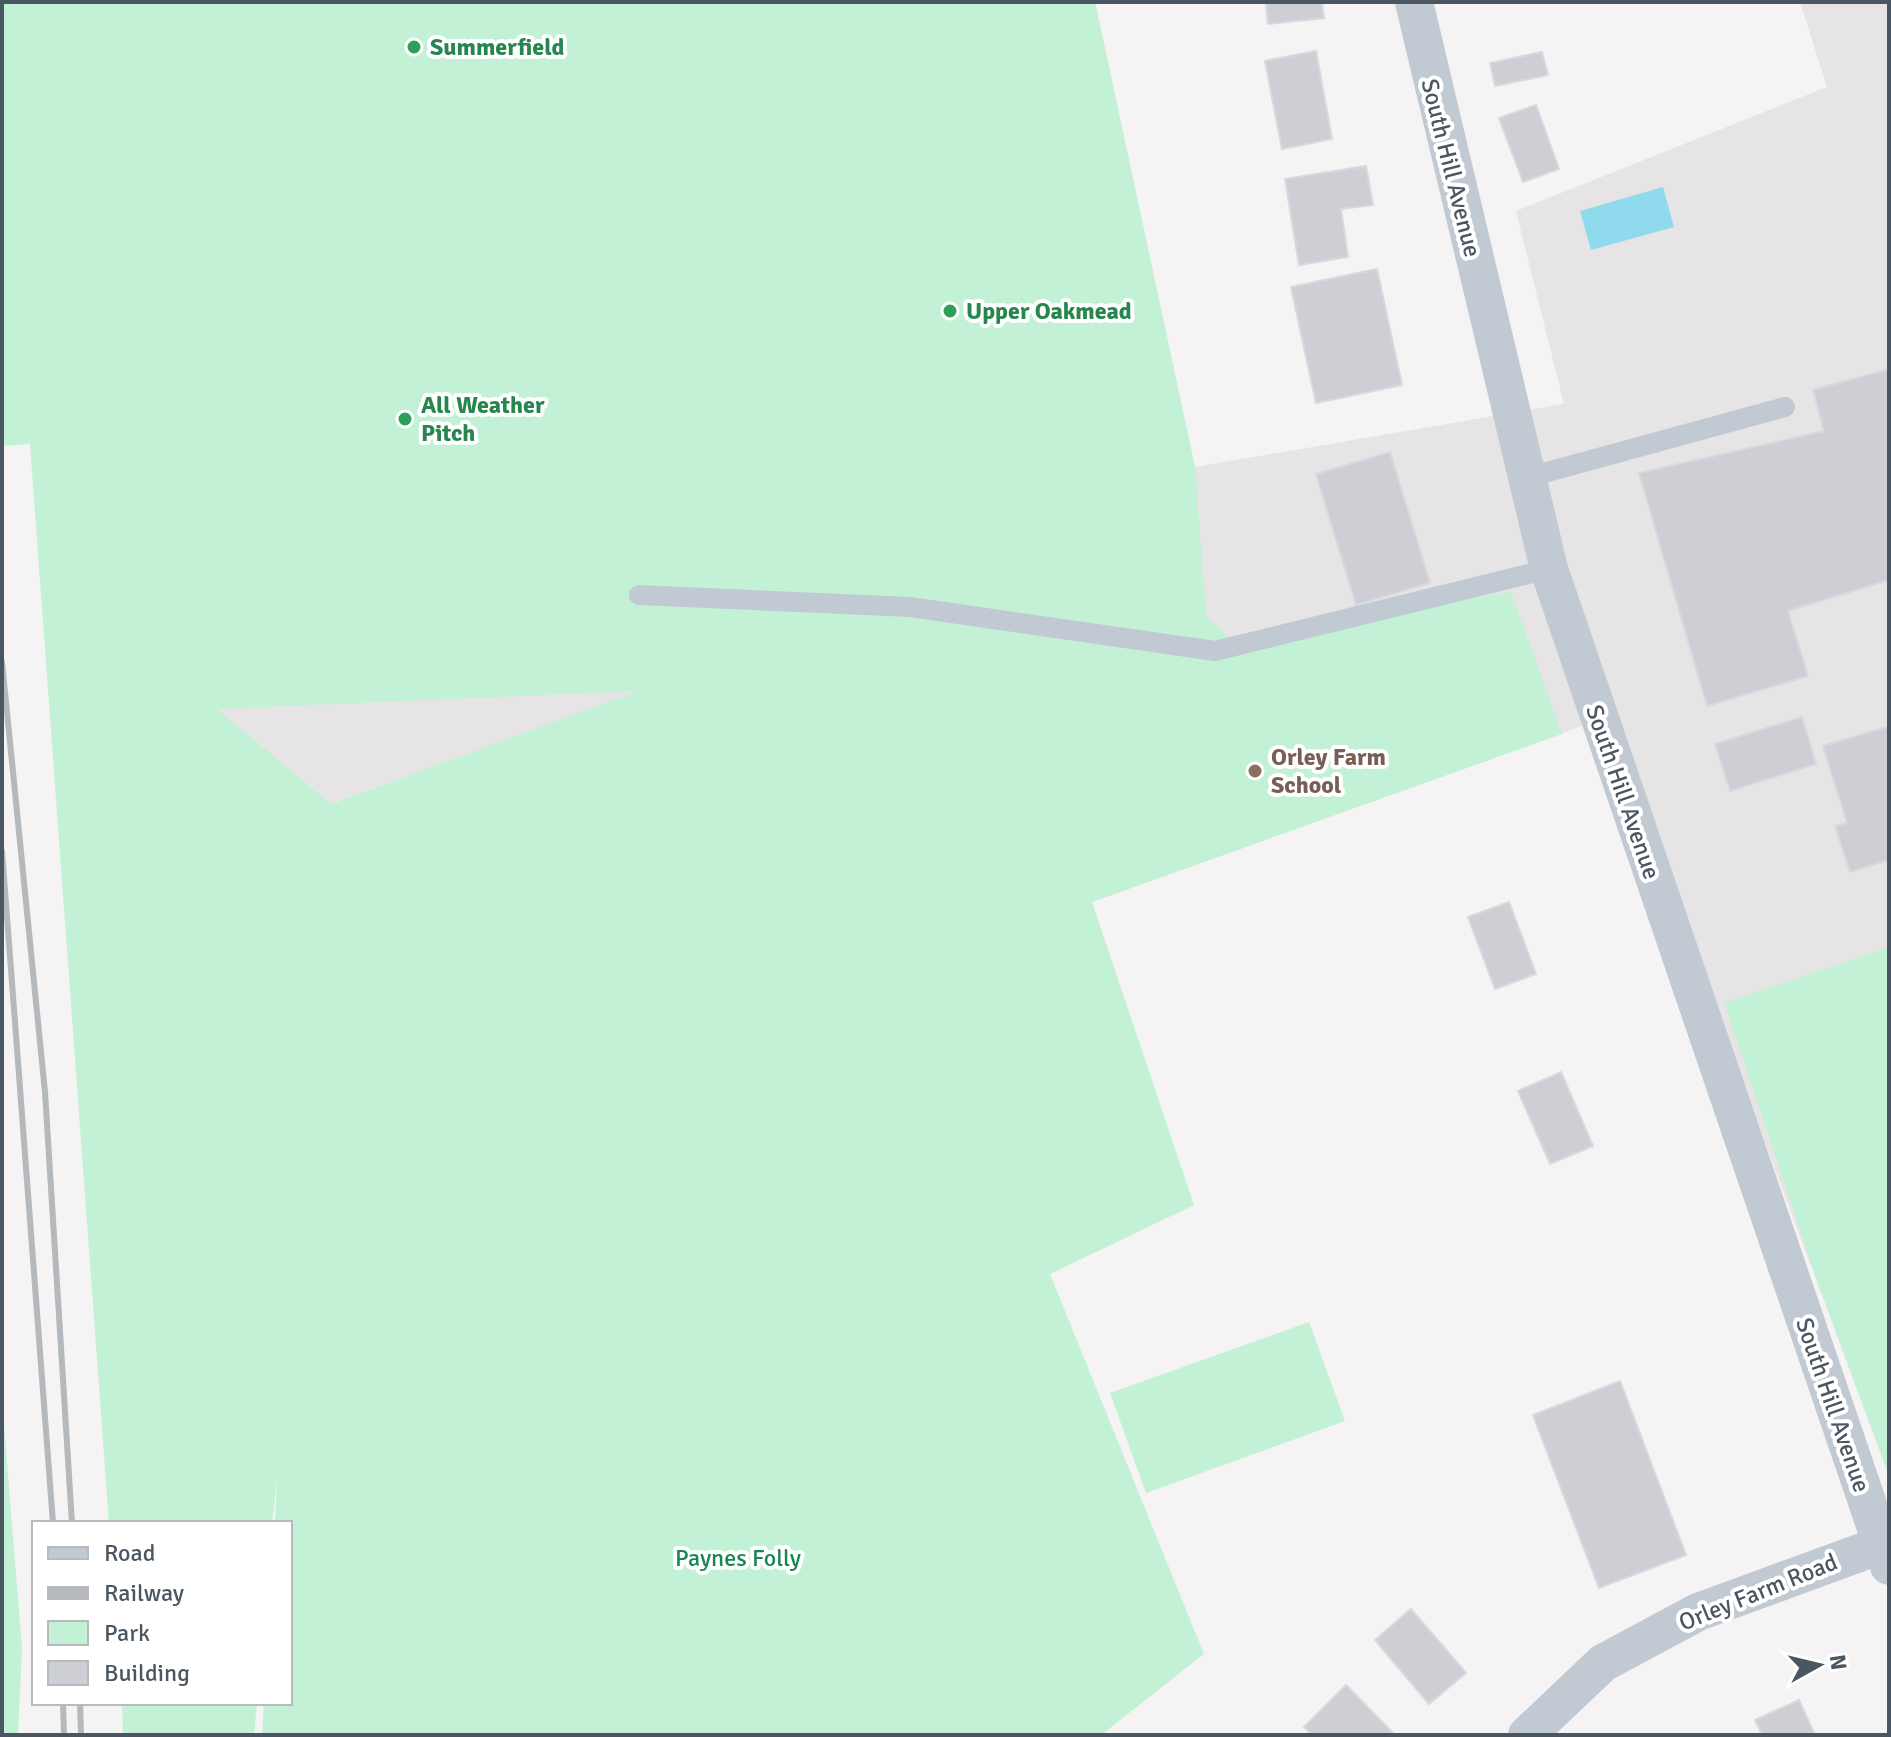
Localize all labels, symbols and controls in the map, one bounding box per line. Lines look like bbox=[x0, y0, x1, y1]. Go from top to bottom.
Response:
place label: Summerfield bbox=[430, 32, 565, 62]
marker: Summerfield bbox=[405, 38, 423, 56]
street label: South Hill Avenue bbox=[1414, 76, 1488, 260]
place label: Upper Oakmead bbox=[966, 296, 1132, 326]
marker: Upper Oakmead bbox=[941, 302, 959, 320]
place label: All Weather Pitch bbox=[421, 390, 545, 448]
marker: All Weather Pitch bbox=[396, 410, 414, 428]
street label: South Hill Avenue bbox=[1579, 701, 1667, 883]
place label: Orley Farm School bbox=[1271, 742, 1386, 800]
marker: Orley Farm School bbox=[1246, 762, 1264, 780]
street label: South Hill Avenue bbox=[1789, 1314, 1877, 1496]
legend bbox=[32, 1521, 292, 1705]
text: Road bbox=[104, 1538, 155, 1568]
park label: Paynes Folly bbox=[675, 1543, 801, 1573]
street label: Orley Farm Road bbox=[1674, 1547, 1842, 1637]
text: Railway bbox=[104, 1578, 184, 1608]
text: Park bbox=[104, 1618, 150, 1648]
north arrow bbox=[1779, 1625, 1859, 1705]
text: N bbox=[1824, 1653, 1853, 1672]
text: Building bbox=[104, 1658, 190, 1688]

